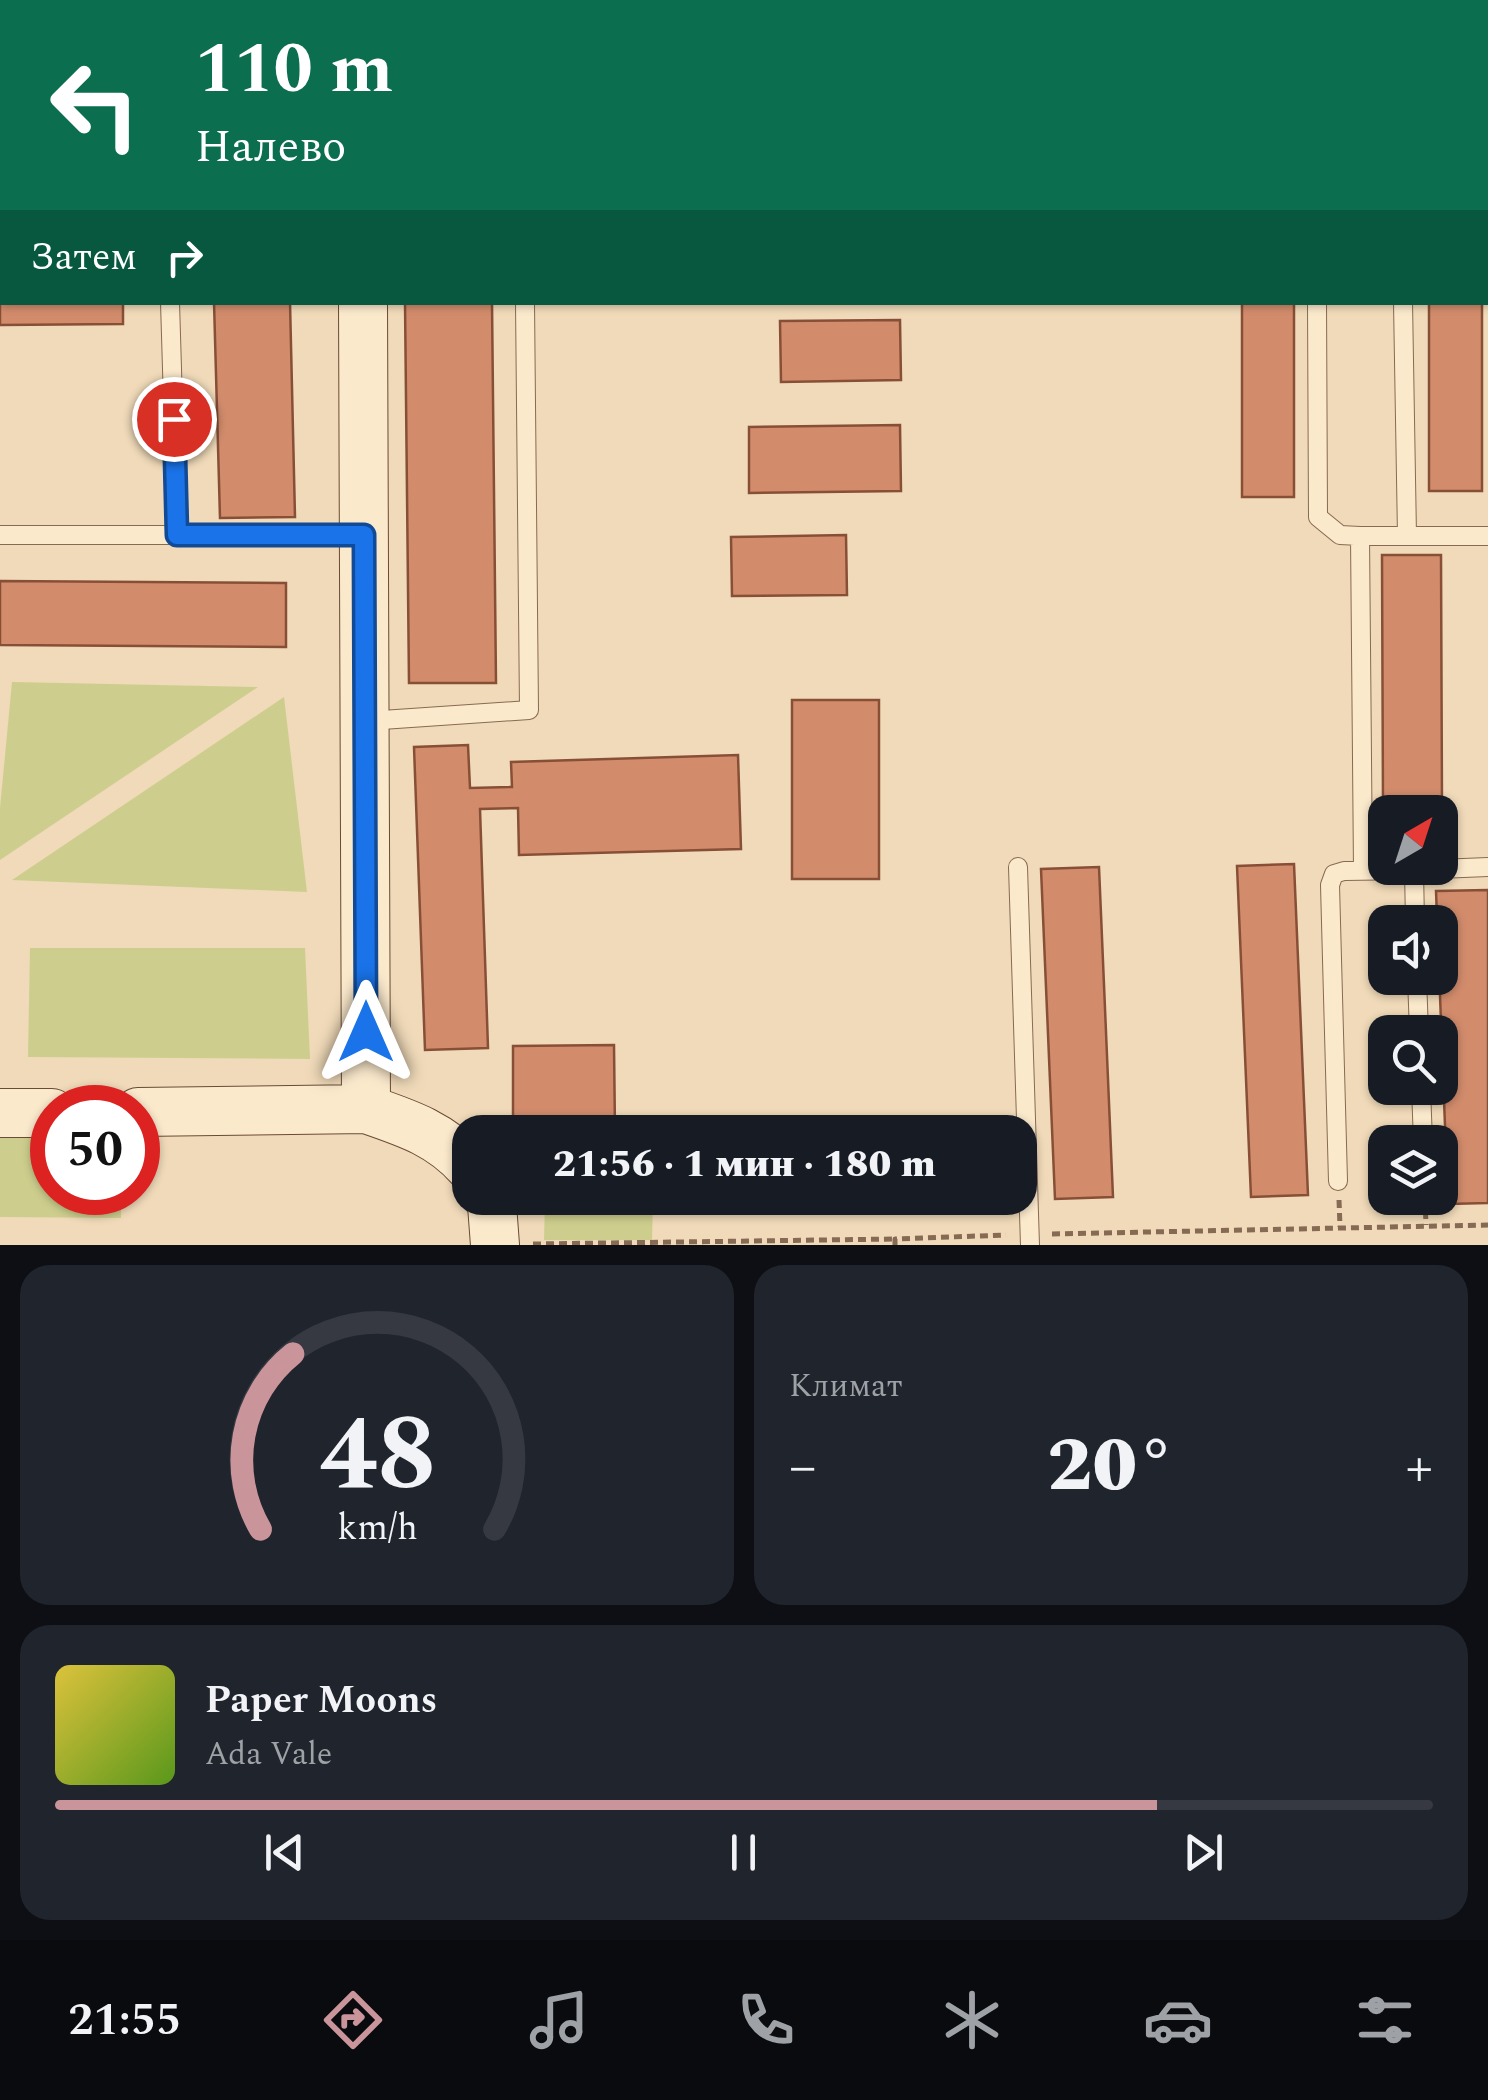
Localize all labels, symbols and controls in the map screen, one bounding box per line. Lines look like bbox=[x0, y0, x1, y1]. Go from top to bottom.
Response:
text: 110 m bbox=[195, 17, 393, 123]
icon: left bbox=[30, 40, 160, 170]
text: Налево bbox=[195, 113, 346, 182]
text: Затем bbox=[30, 229, 137, 287]
icon: right bbox=[157, 230, 212, 285]
pin bbox=[132, 377, 217, 462]
icon: arrive bbox=[147, 392, 202, 447]
north arrow bbox=[1368, 795, 1458, 885]
map controls bbox=[1368, 795, 1458, 1215]
button: sound bbox=[1368, 905, 1458, 995]
position arrow bbox=[314, 980, 418, 1084]
button: search bbox=[1368, 1015, 1458, 1105]
speed limit sign: 50 bbox=[30, 1085, 160, 1215]
button: layers bbox=[1368, 1125, 1458, 1215]
text: 21:56 · 1 мин · 180 m bbox=[553, 1136, 936, 1194]
text: Климат bbox=[789, 1362, 902, 1411]
text: 48 bbox=[319, 1377, 435, 1535]
text: 20° bbox=[1047, 1410, 1175, 1524]
text: − bbox=[789, 1426, 817, 1509]
text: + bbox=[1405, 1426, 1433, 1509]
text: km/h bbox=[337, 1501, 417, 1556]
text: Paper Moons bbox=[205, 1672, 437, 1730]
text: Ada Vale bbox=[205, 1730, 332, 1779]
icon: previous bbox=[257, 1825, 312, 1880]
icon: pause bbox=[716, 1825, 771, 1880]
icon: next bbox=[1176, 1825, 1231, 1880]
icon: directions bbox=[318, 1985, 388, 2055]
icon: music bbox=[524, 1985, 594, 2055]
icon: phone bbox=[731, 1985, 801, 2055]
icon: climate bbox=[937, 1985, 1007, 2055]
icon: car bbox=[1143, 1985, 1213, 2055]
icon: filters bbox=[1350, 1985, 1420, 2055]
text: 21:55 bbox=[68, 1986, 181, 2055]

